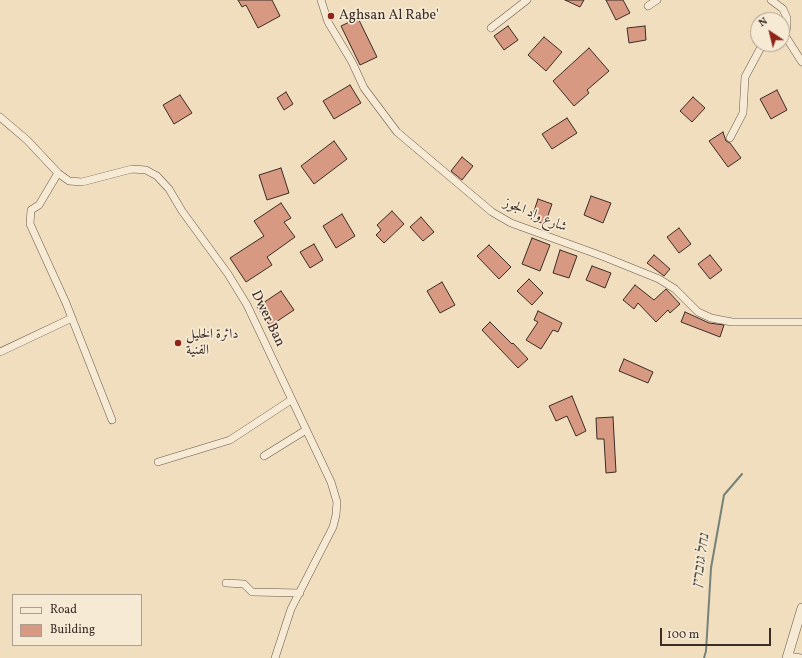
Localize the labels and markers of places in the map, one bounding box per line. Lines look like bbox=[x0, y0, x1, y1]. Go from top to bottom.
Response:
place label: Aghsan Al Rabe' bbox=[339, 8, 439, 24]
marker: Aghsan Al Rabe' bbox=[326, 11, 336, 21]
place label: دائرة الخليل الفنية bbox=[186, 327, 239, 360]
marker: دائرة الخليل الفنية bbox=[173, 338, 183, 348]

